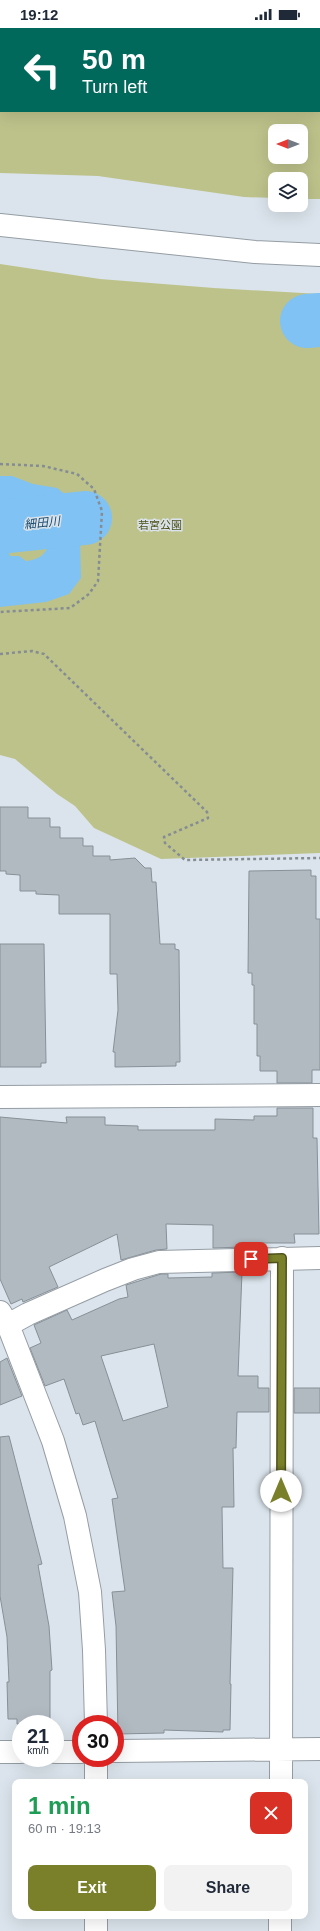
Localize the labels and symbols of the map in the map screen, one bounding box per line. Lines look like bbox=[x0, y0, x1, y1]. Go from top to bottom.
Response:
north arrow bbox=[268, 124, 308, 164]
water label: 細田川 bbox=[23, 514, 63, 532]
park label: 若宮公園 bbox=[138, 519, 182, 531]
pin bbox=[234, 1242, 268, 1276]
position arrow bbox=[260, 1470, 302, 1512]
speed limit sign: 30 bbox=[72, 1715, 124, 1767]

